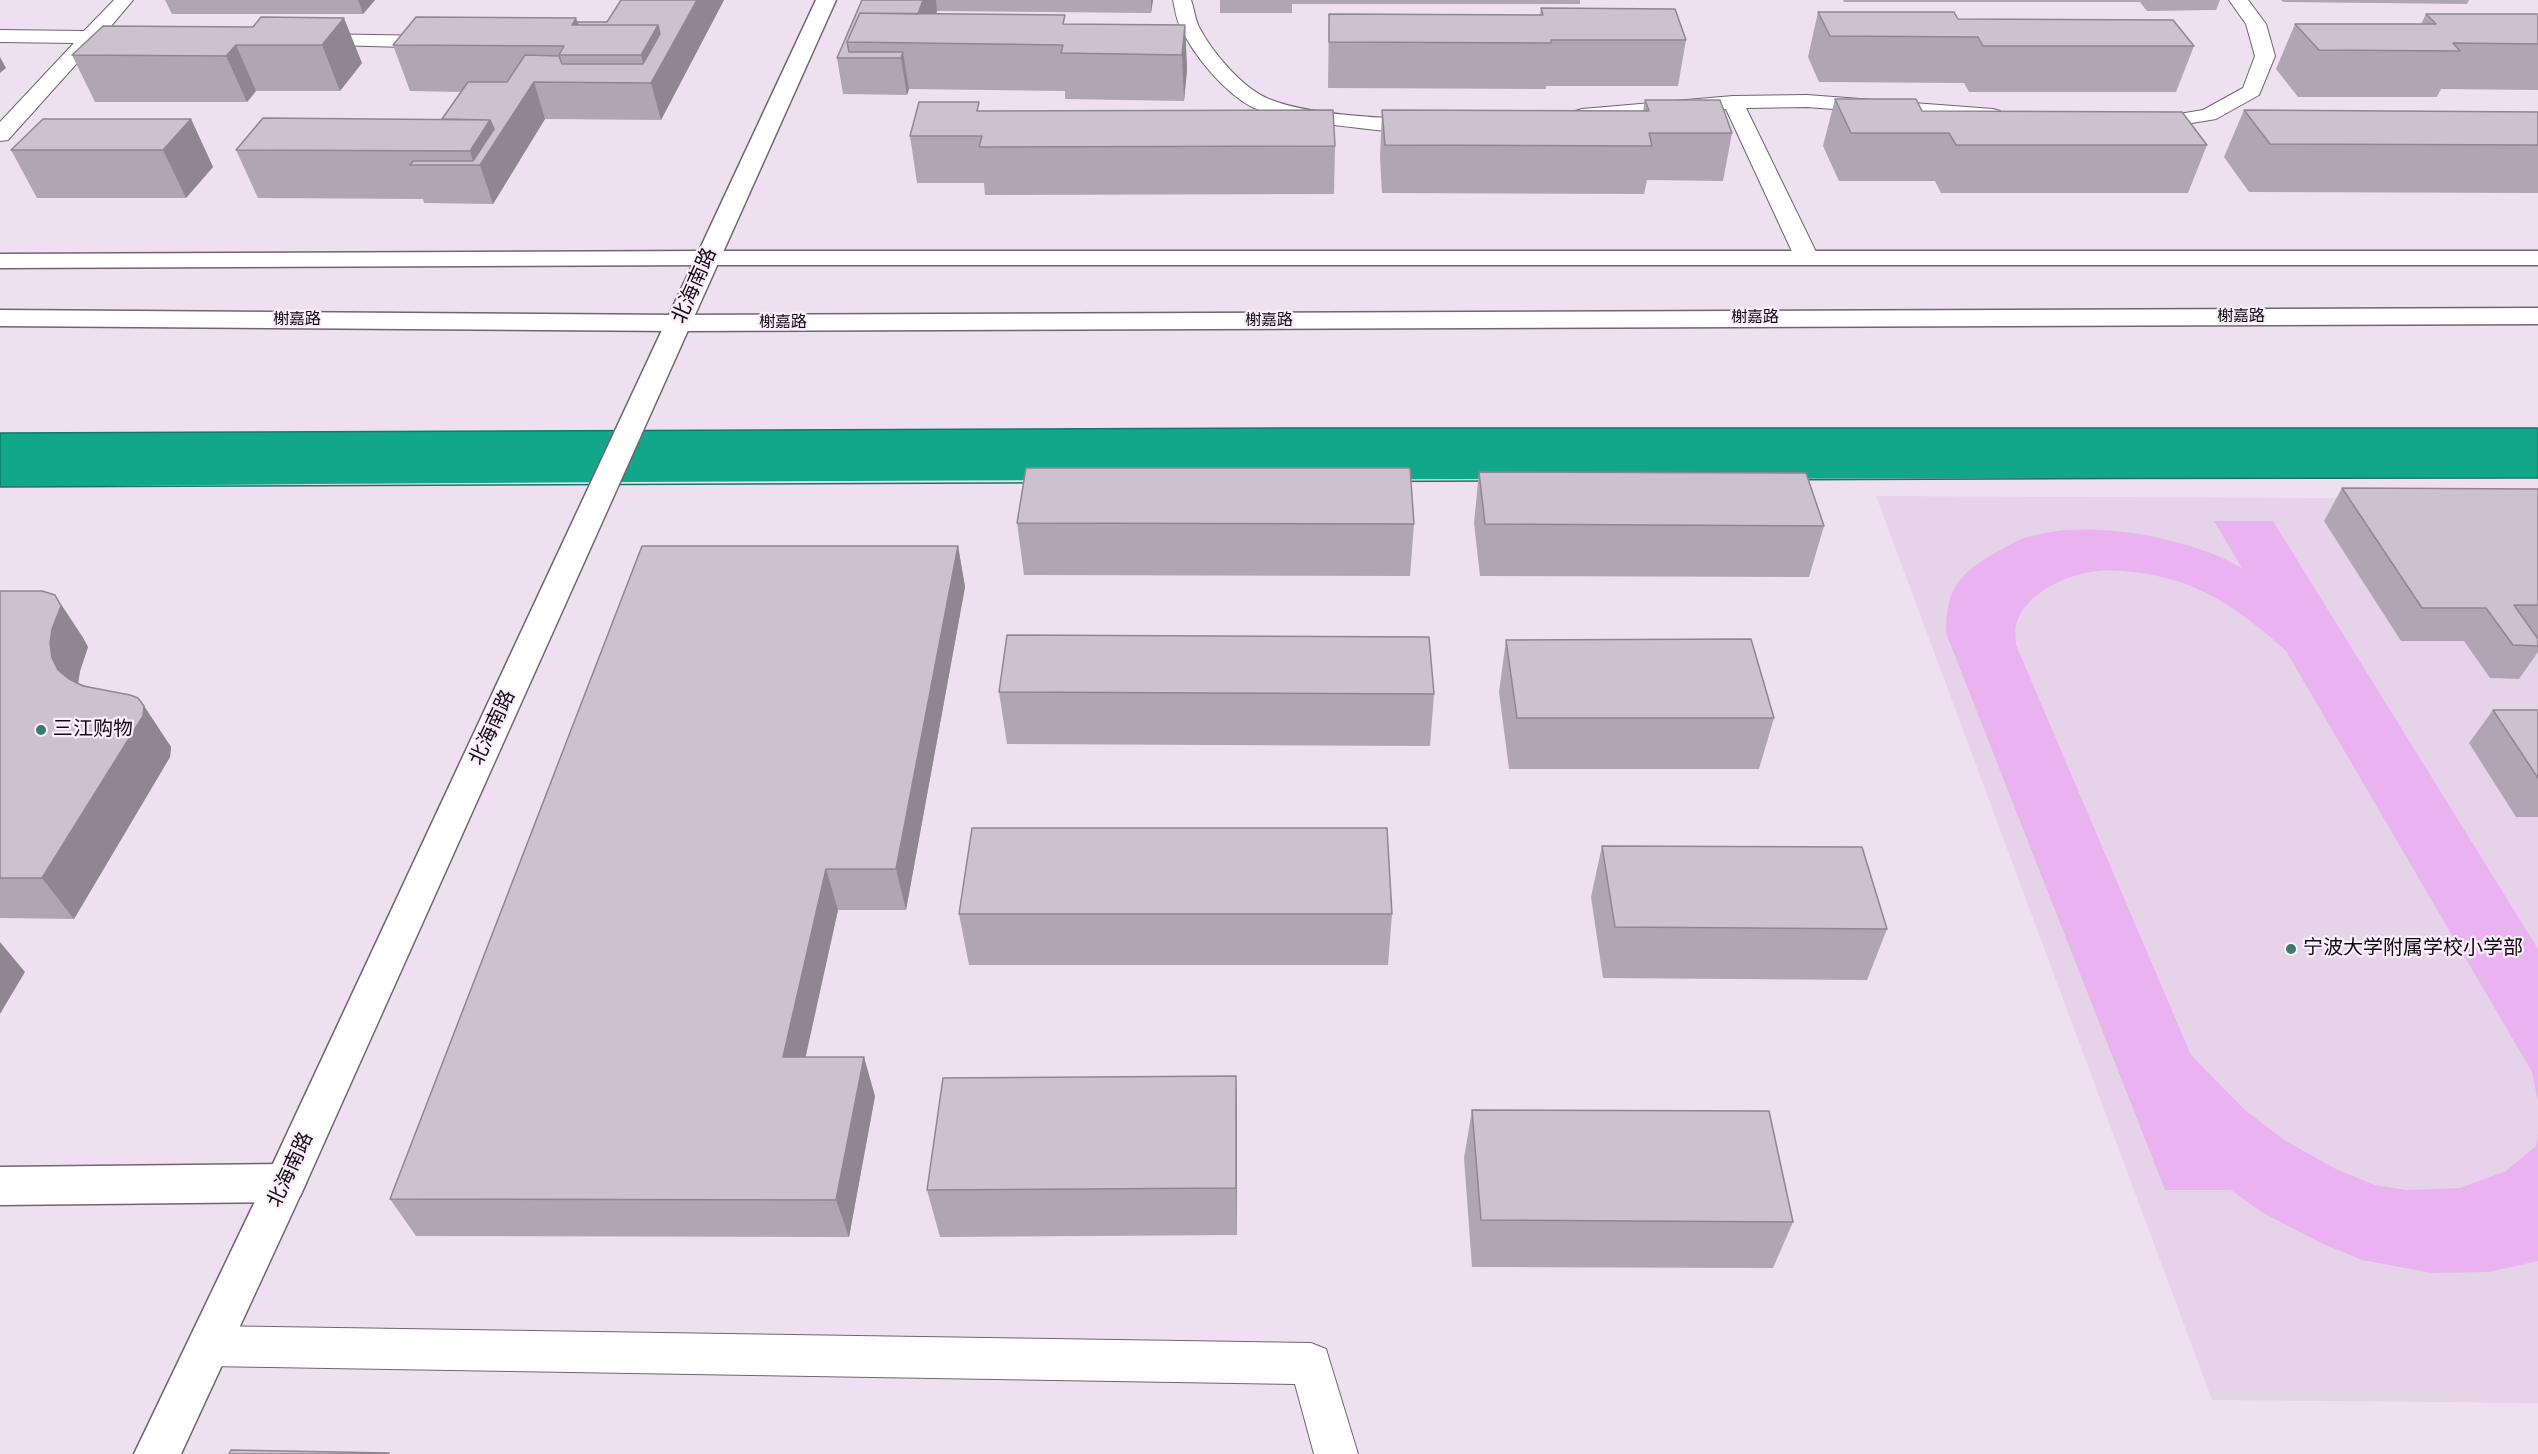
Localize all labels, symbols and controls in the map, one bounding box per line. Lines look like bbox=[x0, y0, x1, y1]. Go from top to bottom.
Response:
street label: 北海南路 bbox=[668, 245, 722, 327]
street label: 榭嘉路 bbox=[2217, 307, 2265, 327]
street label: 榭嘉路 bbox=[1731, 308, 1779, 328]
street label: 榭嘉路 bbox=[273, 310, 321, 330]
street label: 榭嘉路 bbox=[1245, 311, 1293, 331]
street label: 榭嘉路 bbox=[759, 313, 807, 333]
street label: 北海南路 bbox=[465, 687, 521, 769]
place label: 三江购物 bbox=[53, 718, 133, 742]
marker: 三江购物 bbox=[34, 723, 48, 737]
place label: 宁波大学附属学校小学部 bbox=[2303, 937, 2523, 961]
marker: 宁波大学附属学校小学部 bbox=[2284, 942, 2298, 956]
street label: 北海南路 bbox=[263, 1129, 319, 1211]

